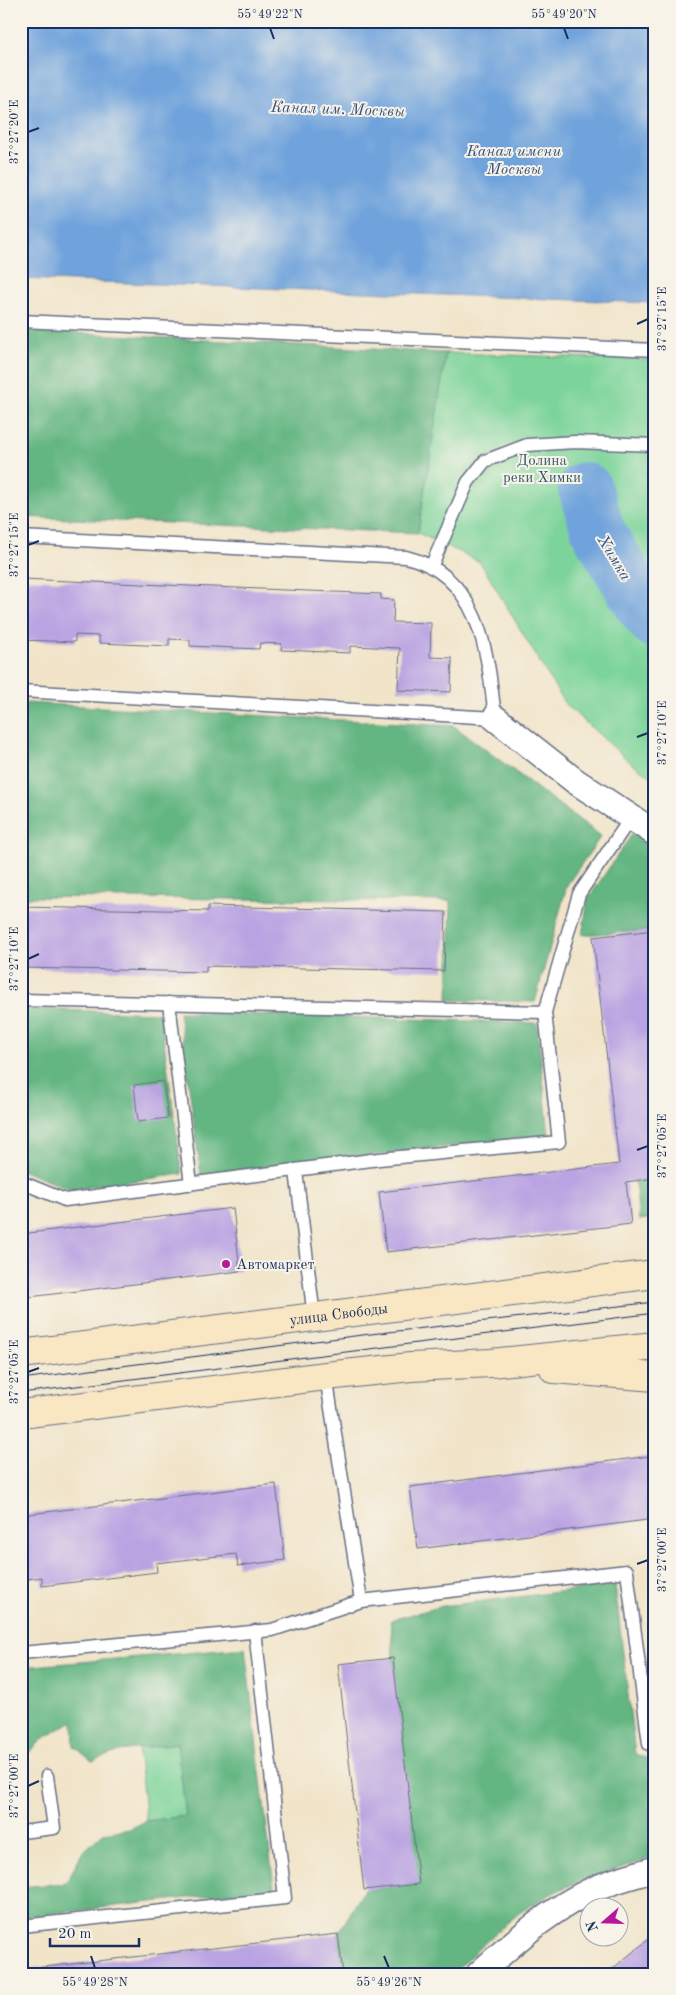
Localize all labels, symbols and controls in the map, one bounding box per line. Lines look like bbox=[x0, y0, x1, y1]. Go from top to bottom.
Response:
text: 55°49'22"N bbox=[237, 8, 303, 21]
text: 55°49'20"N bbox=[531, 8, 597, 21]
text: 37°27'20"E bbox=[9, 100, 21, 164]
water label: Канал им. Москвы bbox=[270, 100, 405, 120]
water label: Канал имени Москвы bbox=[466, 144, 562, 178]
text: 37°27'15"E bbox=[656, 287, 669, 351]
park label: Долина реки Химки bbox=[503, 454, 581, 486]
text: 37°27'15"E bbox=[8, 513, 21, 577]
water label: Химка bbox=[593, 532, 633, 584]
text: 37°27'10"E bbox=[657, 701, 669, 765]
text: 37°27'10"E bbox=[9, 927, 21, 991]
text: 37°27'05"E bbox=[656, 1114, 669, 1178]
marker: Автомаркет bbox=[220, 1258, 232, 1270]
place label: Автомаркет bbox=[236, 1258, 315, 1273]
street label: улица Свободы bbox=[289, 1302, 389, 1329]
text: 37°27'05"E bbox=[8, 1340, 21, 1404]
text: 37°27'00"E bbox=[657, 1528, 669, 1592]
text: 37°27'00"E bbox=[9, 1754, 21, 1818]
north arrow bbox=[578, 1898, 628, 1948]
scale bar bbox=[50, 1915, 139, 1947]
text: N bbox=[584, 1918, 601, 1934]
text: 20 m bbox=[58, 1927, 92, 1942]
text: 55°49'28"N bbox=[62, 1976, 128, 1989]
text: 55°49'26"N bbox=[356, 1976, 422, 1989]

